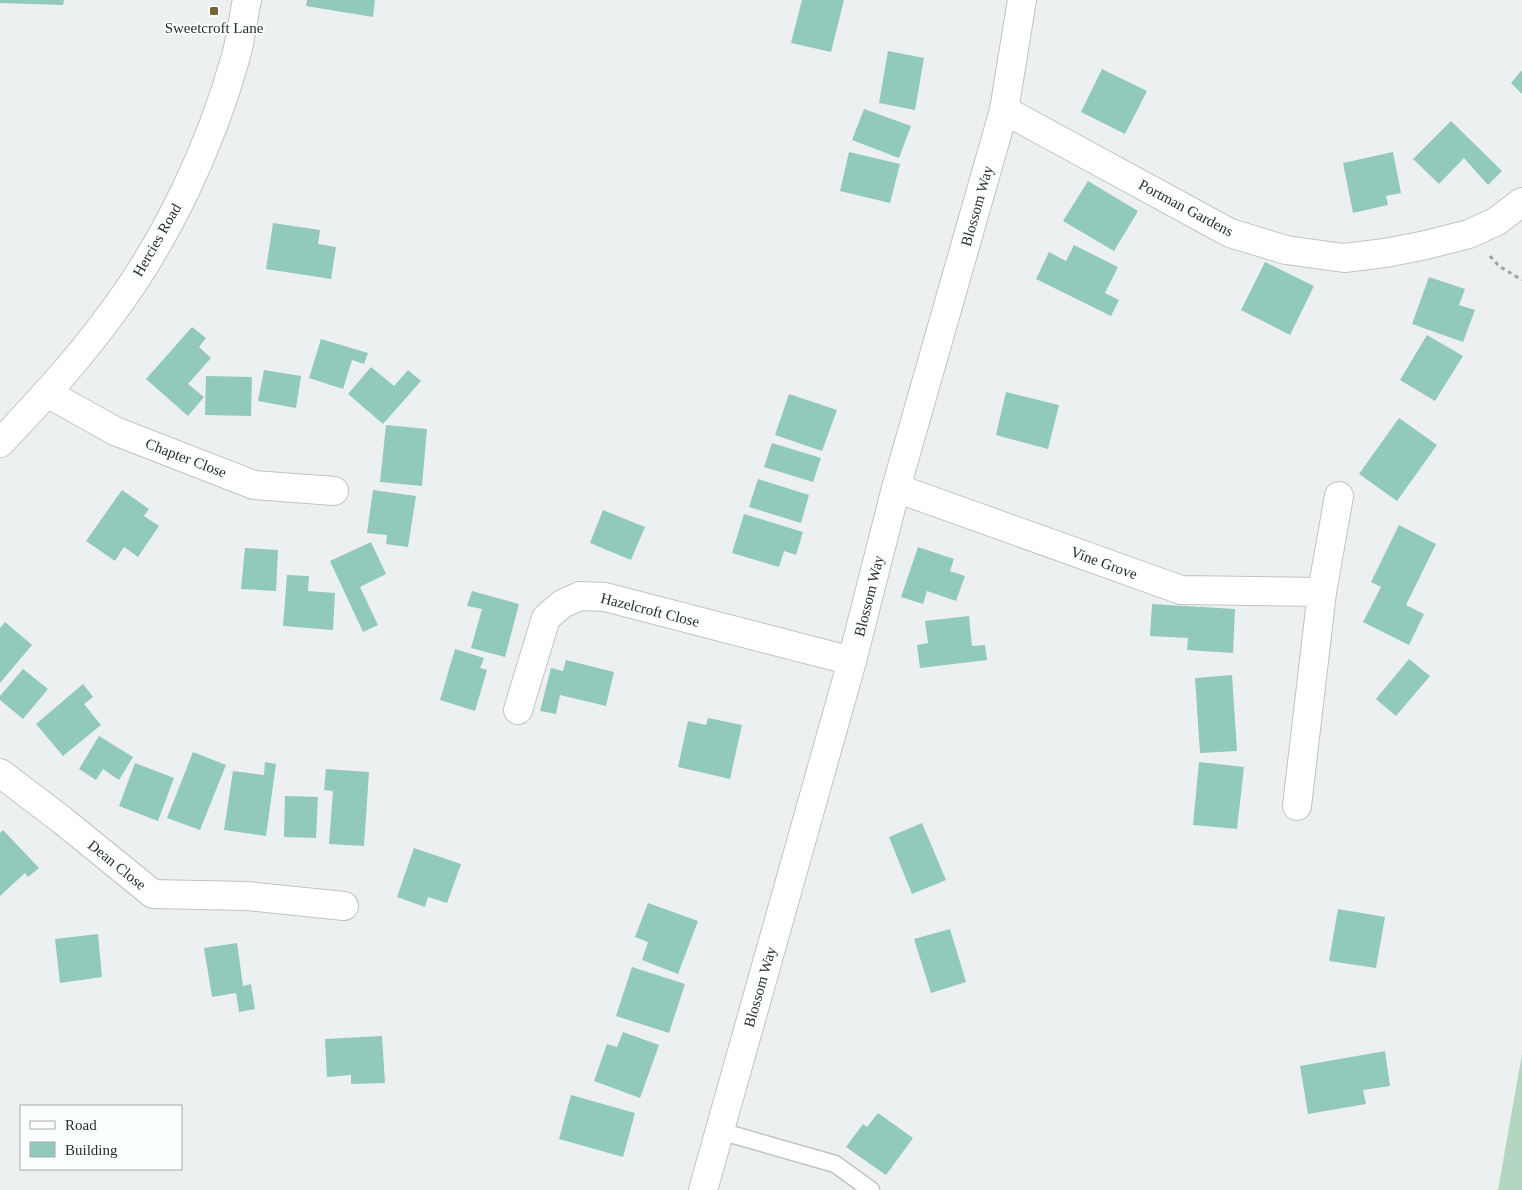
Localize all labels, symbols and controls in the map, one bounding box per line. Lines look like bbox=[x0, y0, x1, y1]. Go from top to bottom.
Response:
marker: Sweetcroft Lane bbox=[208, 5, 220, 17]
place label: Sweetcroft Lane bbox=[165, 20, 264, 36]
street label: Blossom Way bbox=[958, 163, 996, 248]
street label: Portman Gardens bbox=[1136, 176, 1236, 240]
street label: Hercies Road bbox=[130, 200, 184, 279]
street label: Chapter Close bbox=[143, 435, 229, 481]
street label: Vine Grove bbox=[1069, 544, 1140, 583]
street label: Blossom Way bbox=[851, 553, 887, 638]
street label: Hazelcroft Close bbox=[599, 590, 701, 630]
street label: Dean Close bbox=[85, 837, 149, 893]
street label: Blossom Way bbox=[741, 944, 779, 1029]
legend bbox=[20, 1105, 182, 1170]
text: Road bbox=[65, 1117, 97, 1133]
text: Building bbox=[65, 1142, 118, 1158]

